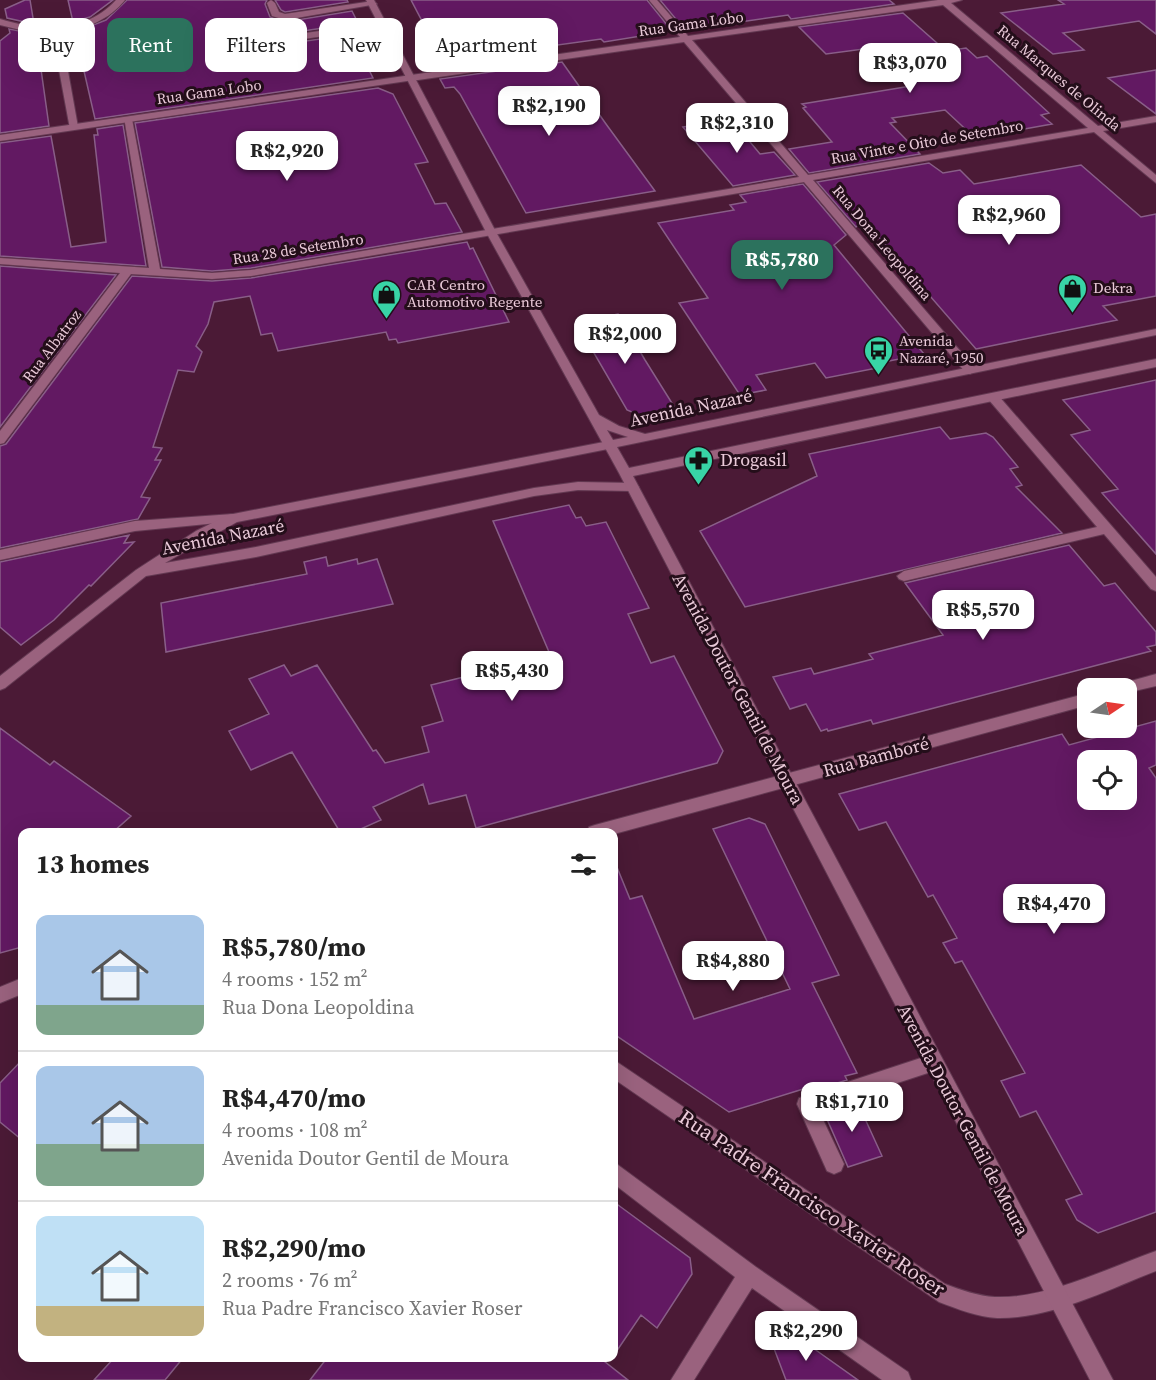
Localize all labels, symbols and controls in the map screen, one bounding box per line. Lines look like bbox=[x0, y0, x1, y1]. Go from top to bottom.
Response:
street label: Rua Gama Lobo bbox=[637, 6, 745, 41]
chip: Buy bbox=[18, 18, 95, 72]
chip: Rent bbox=[107, 18, 193, 72]
chip: Filters bbox=[205, 18, 307, 72]
chip: New bbox=[319, 18, 403, 72]
chip: Apartment bbox=[415, 18, 558, 72]
street label: Rua Marques de Olinda bbox=[993, 20, 1126, 136]
pin: R$3,070 bbox=[855, 43, 965, 94]
text: R$3,070 bbox=[873, 48, 947, 76]
street label: Rua Gama Lobo bbox=[155, 74, 263, 109]
pin: R$2,190 bbox=[494, 86, 604, 137]
text: R$2,190 bbox=[512, 91, 586, 119]
pin: R$2,310 bbox=[682, 103, 792, 154]
text: R$2,310 bbox=[700, 108, 774, 136]
street label: Rua Vinte e Oito de Setembro bbox=[829, 114, 1025, 169]
pin: R$2,920 bbox=[232, 131, 342, 182]
text: R$2,920 bbox=[250, 136, 324, 164]
street label: Rua Dona Leopoldina bbox=[828, 181, 937, 305]
pin: R$2,960 bbox=[954, 195, 1064, 246]
text: R$2,960 bbox=[972, 200, 1046, 228]
street label: Rua 28 de Setembro bbox=[231, 228, 365, 269]
pin: R$5,780 bbox=[727, 240, 837, 291]
text: R$5,780 bbox=[745, 245, 819, 273]
shop icon: Dekra bbox=[1056, 272, 1088, 314]
place label: CAR Centro Automotivo Regente bbox=[407, 274, 543, 312]
place label: Dekra bbox=[1093, 277, 1134, 298]
shop icon: CAR Centro Automotivo Regente bbox=[370, 278, 402, 320]
street label: Rua Albatroz bbox=[17, 305, 86, 386]
pin: R$2,000 bbox=[570, 314, 680, 365]
text: R$2,000 bbox=[588, 319, 662, 347]
place label: Avenida Nazaré, 1950 bbox=[899, 330, 983, 368]
bus stop icon: Avenida Nazaré, 1950 bbox=[862, 334, 894, 376]
street label: Avenida Nazaré bbox=[627, 382, 754, 433]
pharmacy icon: Drogasil bbox=[683, 444, 715, 486]
place label: Drogasil bbox=[720, 447, 787, 472]
street label: Avenida Nazaré bbox=[159, 512, 286, 561]
street label: Avenida Doutor Gentil de Moura bbox=[667, 569, 810, 809]
pin: R$5,570 bbox=[928, 590, 1038, 641]
text: R$5,570 bbox=[946, 595, 1020, 623]
pin: R$5,430 bbox=[457, 651, 567, 702]
text: R$5,430 bbox=[475, 656, 549, 684]
north arrow bbox=[1077, 678, 1137, 738]
map controls bbox=[1077, 678, 1137, 810]
street label: Rua Bamboré bbox=[820, 730, 932, 783]
button: locate bbox=[1077, 750, 1137, 810]
text: 13 homes bbox=[36, 846, 149, 882]
icon: filters bbox=[567, 848, 600, 881]
pin: R$4,470 bbox=[999, 884, 1109, 935]
text: R$4,470 bbox=[1017, 889, 1091, 917]
text: R$5,780/mo bbox=[222, 929, 366, 965]
icon: home bbox=[84, 939, 156, 1011]
pin: R$4,880 bbox=[678, 941, 788, 992]
text: R$4,880 bbox=[696, 946, 770, 974]
text: 4 rooms · 152 m² bbox=[222, 965, 368, 993]
text: Rua Dona Leopoldina bbox=[222, 993, 414, 1021]
street label: Avenida Doutor Gentil de Moura bbox=[892, 1000, 1035, 1240]
text: R$4,470/mo bbox=[222, 1080, 366, 1116]
pin: R$1,710 bbox=[797, 1082, 907, 1133]
text: R$1,710 bbox=[815, 1087, 889, 1115]
icon: home bbox=[84, 1090, 156, 1162]
street label: Rua Padre Francisco Xavier Roser bbox=[673, 1102, 951, 1303]
text: 4 rooms · 108 m² bbox=[222, 1116, 368, 1144]
text: Avenida Doutor Gentil de Moura bbox=[222, 1144, 509, 1172]
text: R$2,290/mo bbox=[222, 1230, 366, 1266]
icon: home bbox=[84, 1240, 156, 1312]
text: 2 rooms · 76 m² bbox=[222, 1266, 358, 1294]
text: Rua Padre Francisco Xavier Roser bbox=[222, 1294, 522, 1322]
pin: R$2,290 bbox=[751, 1311, 861, 1362]
text: R$2,290 bbox=[769, 1316, 843, 1344]

